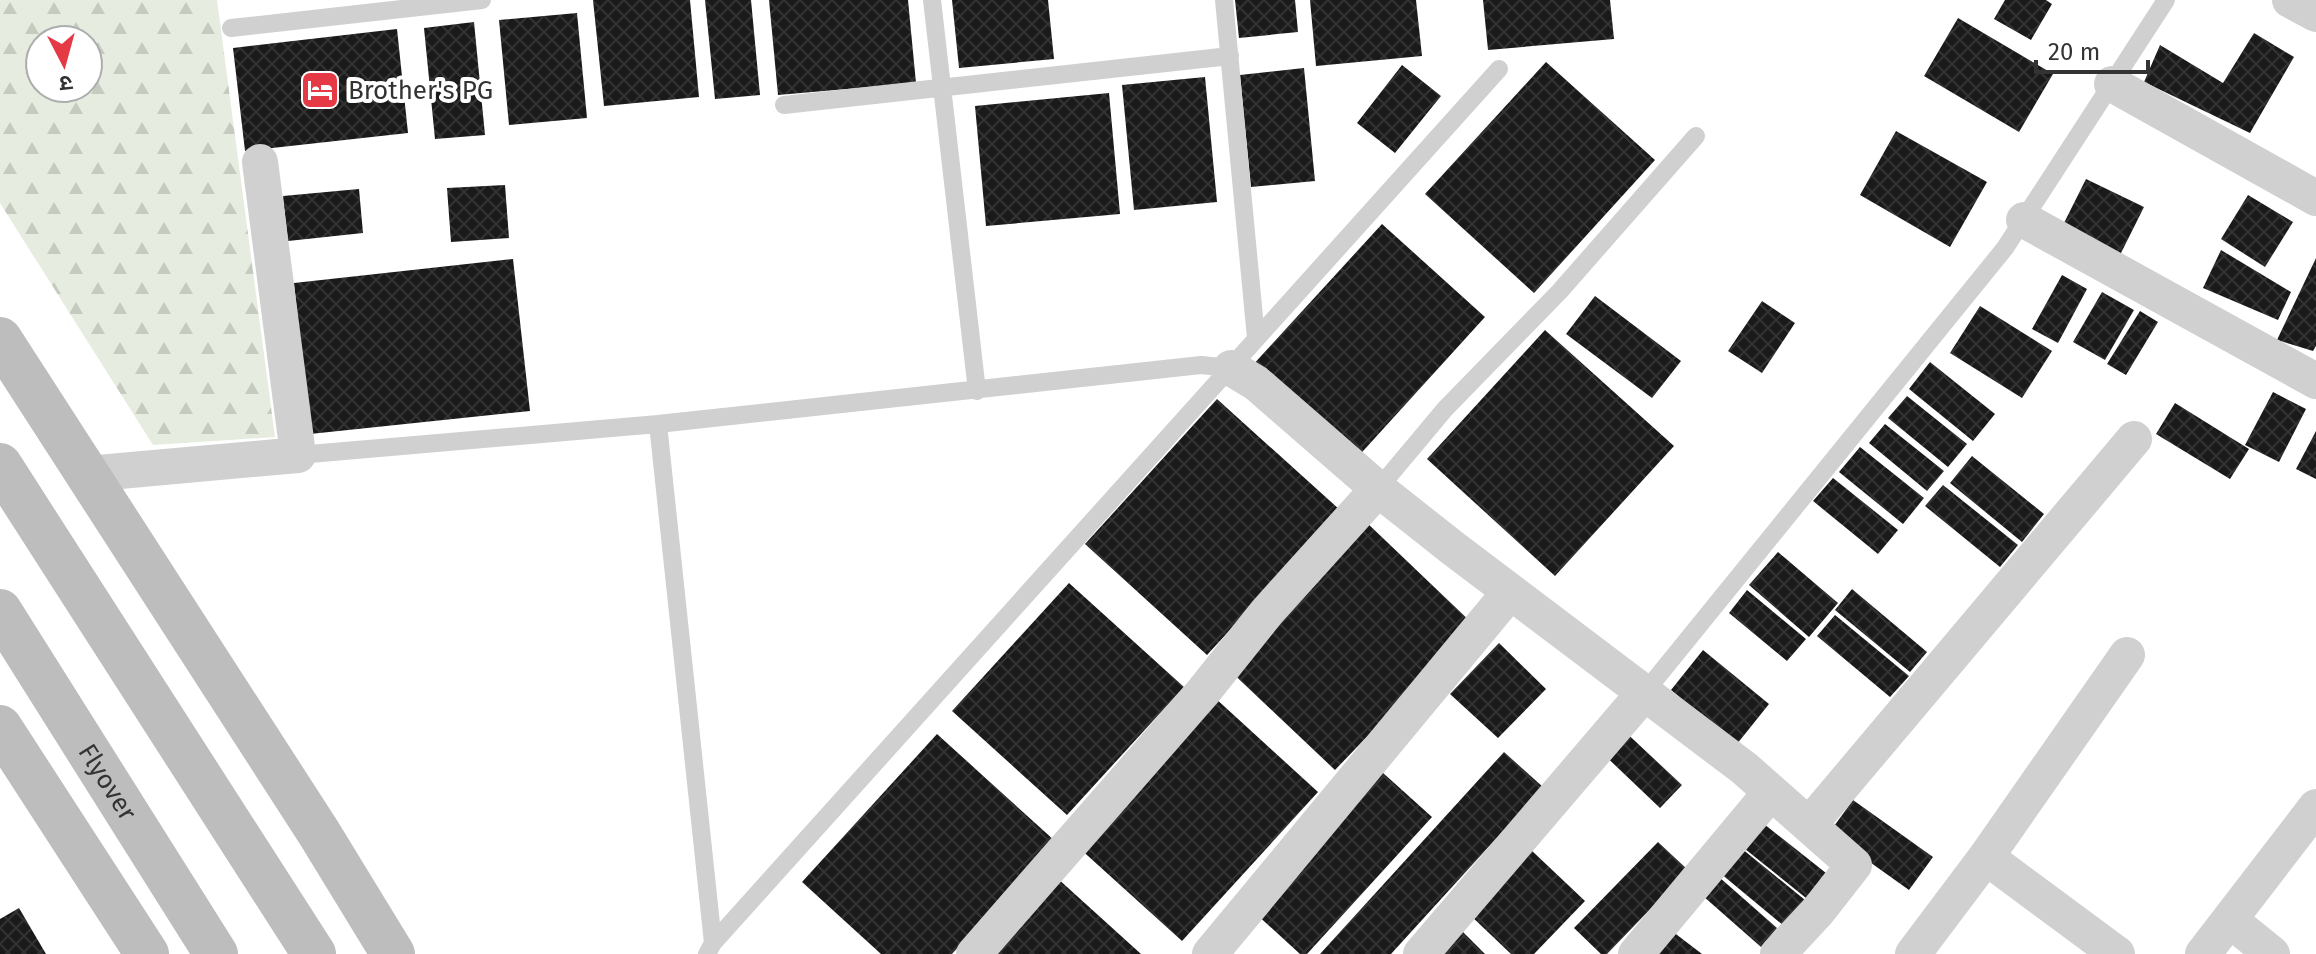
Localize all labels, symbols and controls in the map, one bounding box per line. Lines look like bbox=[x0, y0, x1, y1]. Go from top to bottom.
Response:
north arrow bbox=[24, 24, 104, 104]
scale bar bbox=[2036, 24, 2148, 74]
text: 20 m bbox=[2048, 38, 2100, 66]
text: उ bbox=[57, 69, 74, 98]
hotel icon: Brother's PG bbox=[299, 69, 341, 111]
place label: Brother's PG bbox=[348, 75, 493, 106]
street label: Flyover bbox=[72, 738, 143, 826]

